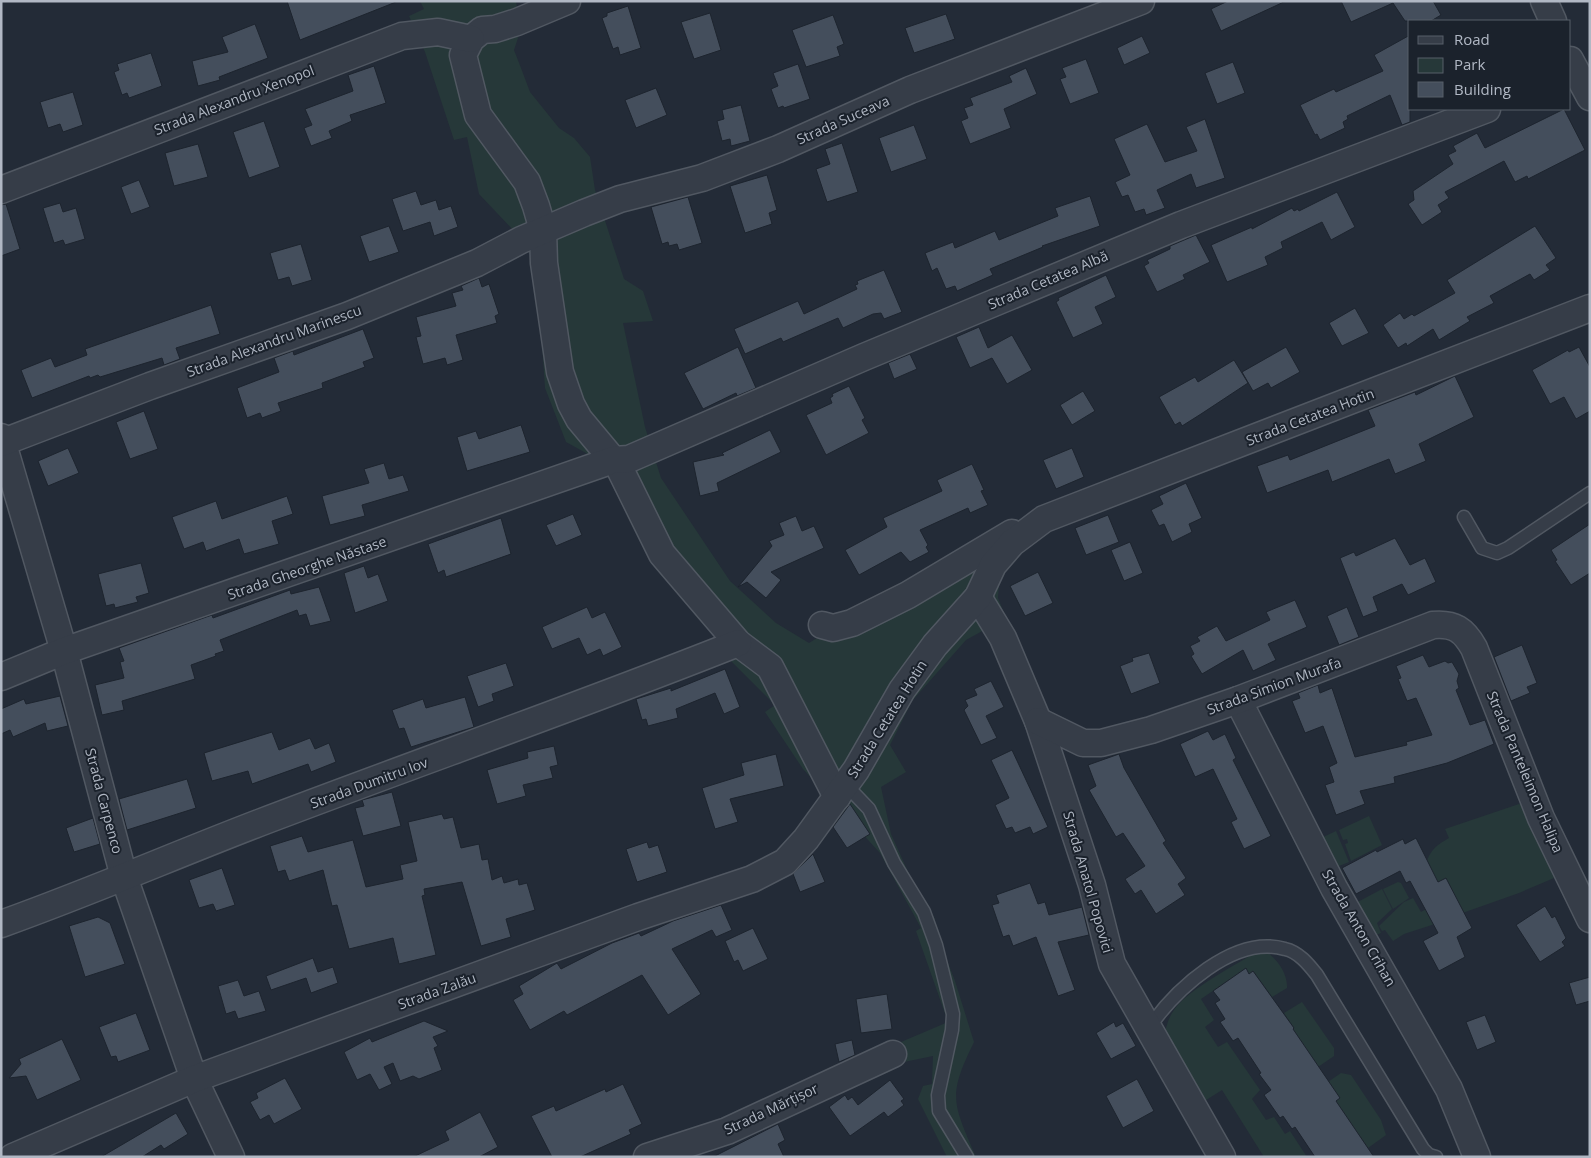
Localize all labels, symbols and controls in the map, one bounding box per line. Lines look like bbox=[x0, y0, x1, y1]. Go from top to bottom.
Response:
legend bbox=[1408, 20, 1571, 110]
text: Road bbox=[1454, 29, 1490, 49]
text: Park bbox=[1454, 54, 1485, 74]
street label: Strada Alexandru Xenopol bbox=[151, 60, 317, 139]
text: Building bbox=[1454, 79, 1511, 99]
street label: Strada Suceava bbox=[793, 91, 892, 148]
street label: Strada Cetatea Albă bbox=[985, 246, 1111, 313]
street label: Strada Alexandru Marinescu bbox=[184, 300, 364, 381]
street label: Strada Cetatea Hotin bbox=[1243, 383, 1377, 450]
street label: Strada Gheorghe Năstase bbox=[225, 531, 389, 604]
street label: Strada Simion Murafa bbox=[1204, 652, 1344, 719]
street label: Strada Cetatea Hotin bbox=[843, 656, 931, 781]
street label: Strada Panteleimon Halipa bbox=[1483, 688, 1568, 856]
street label: Strada Carpenco bbox=[81, 746, 128, 856]
street label: Strada Dumitru Iov bbox=[307, 752, 430, 813]
street label: Strada Anatol Popovici bbox=[1059, 809, 1118, 955]
street label: Strada Anton Crihan bbox=[1318, 866, 1401, 990]
street label: Strada Zalău bbox=[395, 968, 479, 1013]
street label: Strada Mărțișor bbox=[721, 1078, 821, 1139]

